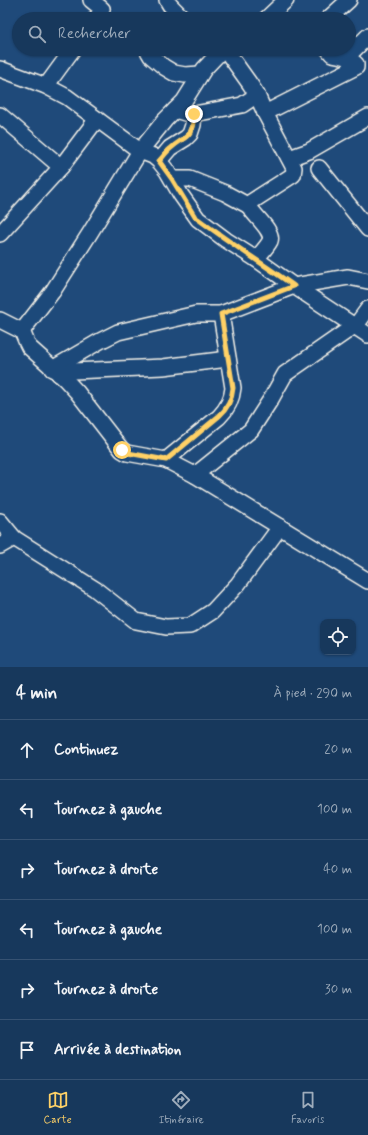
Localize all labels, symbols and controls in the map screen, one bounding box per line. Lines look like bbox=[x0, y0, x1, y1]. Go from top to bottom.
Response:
search box bbox=[12, 12, 356, 56]
icon: search bbox=[26, 23, 48, 45]
text: Rechercher bbox=[58, 24, 131, 44]
route end bbox=[185, 105, 203, 123]
route start bbox=[113, 441, 131, 459]
map controls bbox=[320, 619, 356, 655]
button: locate bbox=[320, 619, 356, 655]
text: 4 min bbox=[16, 682, 57, 704]
text: À pied · 290 m bbox=[274, 685, 352, 702]
icon: ahead bbox=[16, 739, 38, 761]
text: Continuez bbox=[54, 740, 118, 760]
text: 20 m bbox=[324, 741, 352, 758]
icon: left bbox=[16, 799, 38, 821]
text: Tournez à gauche bbox=[54, 800, 162, 820]
text: 100 m bbox=[317, 801, 352, 818]
icon: right bbox=[16, 859, 38, 881]
text: Tournez à droite bbox=[54, 860, 158, 880]
text: 40 m bbox=[323, 861, 352, 878]
icon: left bbox=[16, 919, 38, 941]
text: Tournez à gauche bbox=[54, 920, 162, 940]
text: 100 m bbox=[317, 921, 352, 938]
icon: right bbox=[16, 979, 38, 1001]
text: Tournez à droite bbox=[54, 980, 158, 1000]
text: 30 m bbox=[325, 981, 352, 998]
icon: arrive bbox=[16, 1039, 38, 1061]
text: Arrivée à destination bbox=[54, 1040, 181, 1060]
tab: Carte bbox=[44, 1089, 72, 1127]
tab: Itinéraire bbox=[159, 1089, 204, 1127]
tab: Favoris bbox=[291, 1089, 324, 1127]

